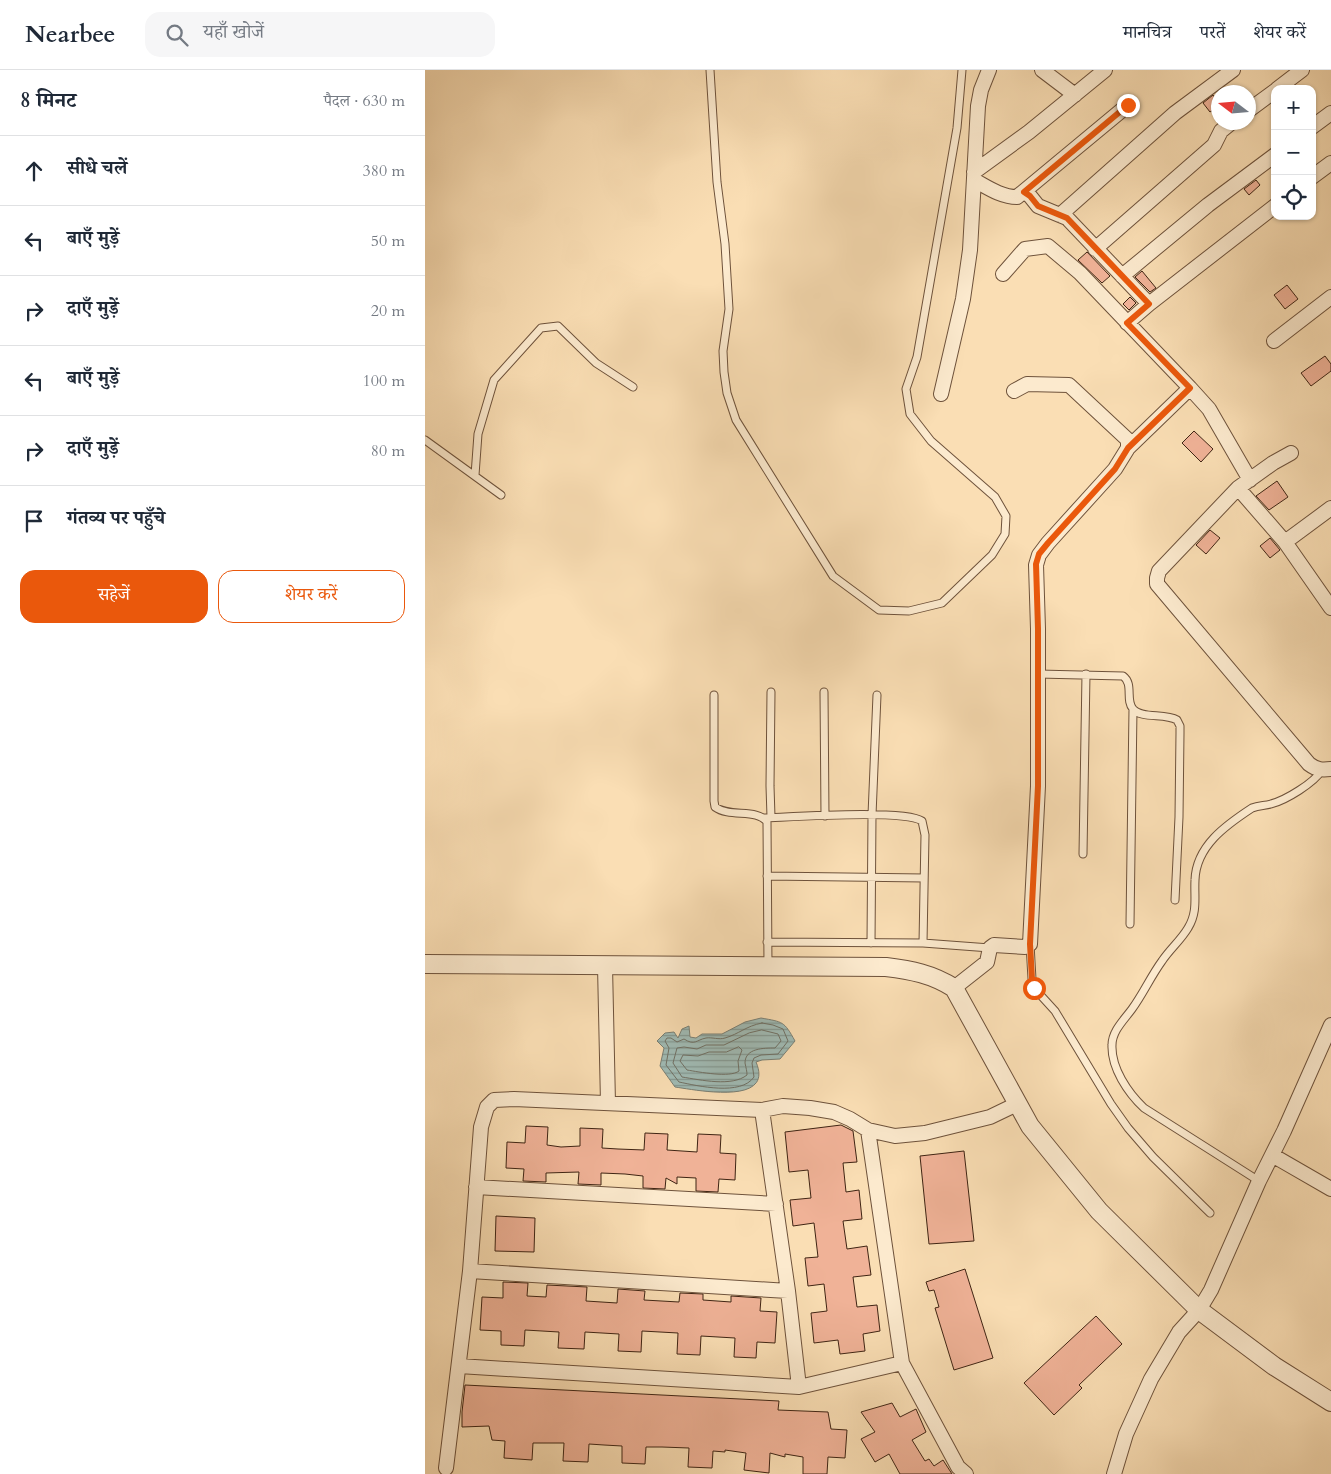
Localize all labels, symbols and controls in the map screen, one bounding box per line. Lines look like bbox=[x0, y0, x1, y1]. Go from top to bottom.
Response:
search box bbox=[145, 12, 495, 57]
text: Nearbee bbox=[25, 18, 115, 51]
text: यहाँ खोजें bbox=[203, 19, 264, 45]
text: मानचित्र bbox=[1123, 20, 1172, 45]
text: परतें bbox=[1200, 20, 1225, 45]
text: शेयर करें bbox=[1253, 20, 1306, 45]
icon: search bbox=[163, 21, 191, 49]
north arrow bbox=[1211, 85, 1256, 130]
map controls bbox=[1271, 85, 1316, 220]
button: + bbox=[1271, 85, 1316, 130]
text: 8 मिनट bbox=[20, 86, 76, 115]
text: पैदल · 630 m bbox=[324, 90, 405, 112]
route end bbox=[1117, 94, 1140, 117]
button: − bbox=[1271, 130, 1316, 175]
text: सीधे चलें bbox=[67, 155, 127, 181]
icon: ahead bbox=[20, 157, 48, 185]
text: 380 m bbox=[363, 160, 405, 182]
button: locate bbox=[1271, 175, 1316, 220]
text: बाएँ मुड़ें bbox=[67, 225, 119, 251]
icon: left bbox=[20, 227, 48, 255]
text: 50 m bbox=[371, 230, 405, 252]
text: दाएँ मुड़ें bbox=[67, 295, 119, 321]
icon: right bbox=[20, 297, 48, 325]
text: 20 m bbox=[371, 300, 405, 322]
text: बाएँ मुड़ें bbox=[67, 365, 119, 391]
icon: left bbox=[20, 367, 48, 395]
text: 100 m bbox=[363, 370, 405, 392]
text: दाएँ मुड़ें bbox=[67, 435, 119, 461]
icon: right bbox=[20, 437, 48, 465]
text: 80 m bbox=[371, 440, 405, 462]
text: गंतव्य पर पहुँचे bbox=[67, 505, 165, 531]
icon: arrive bbox=[20, 507, 48, 535]
button: सहेजें bbox=[20, 570, 208, 623]
button: शेयर करें bbox=[218, 570, 405, 623]
route start bbox=[1023, 977, 1046, 1000]

